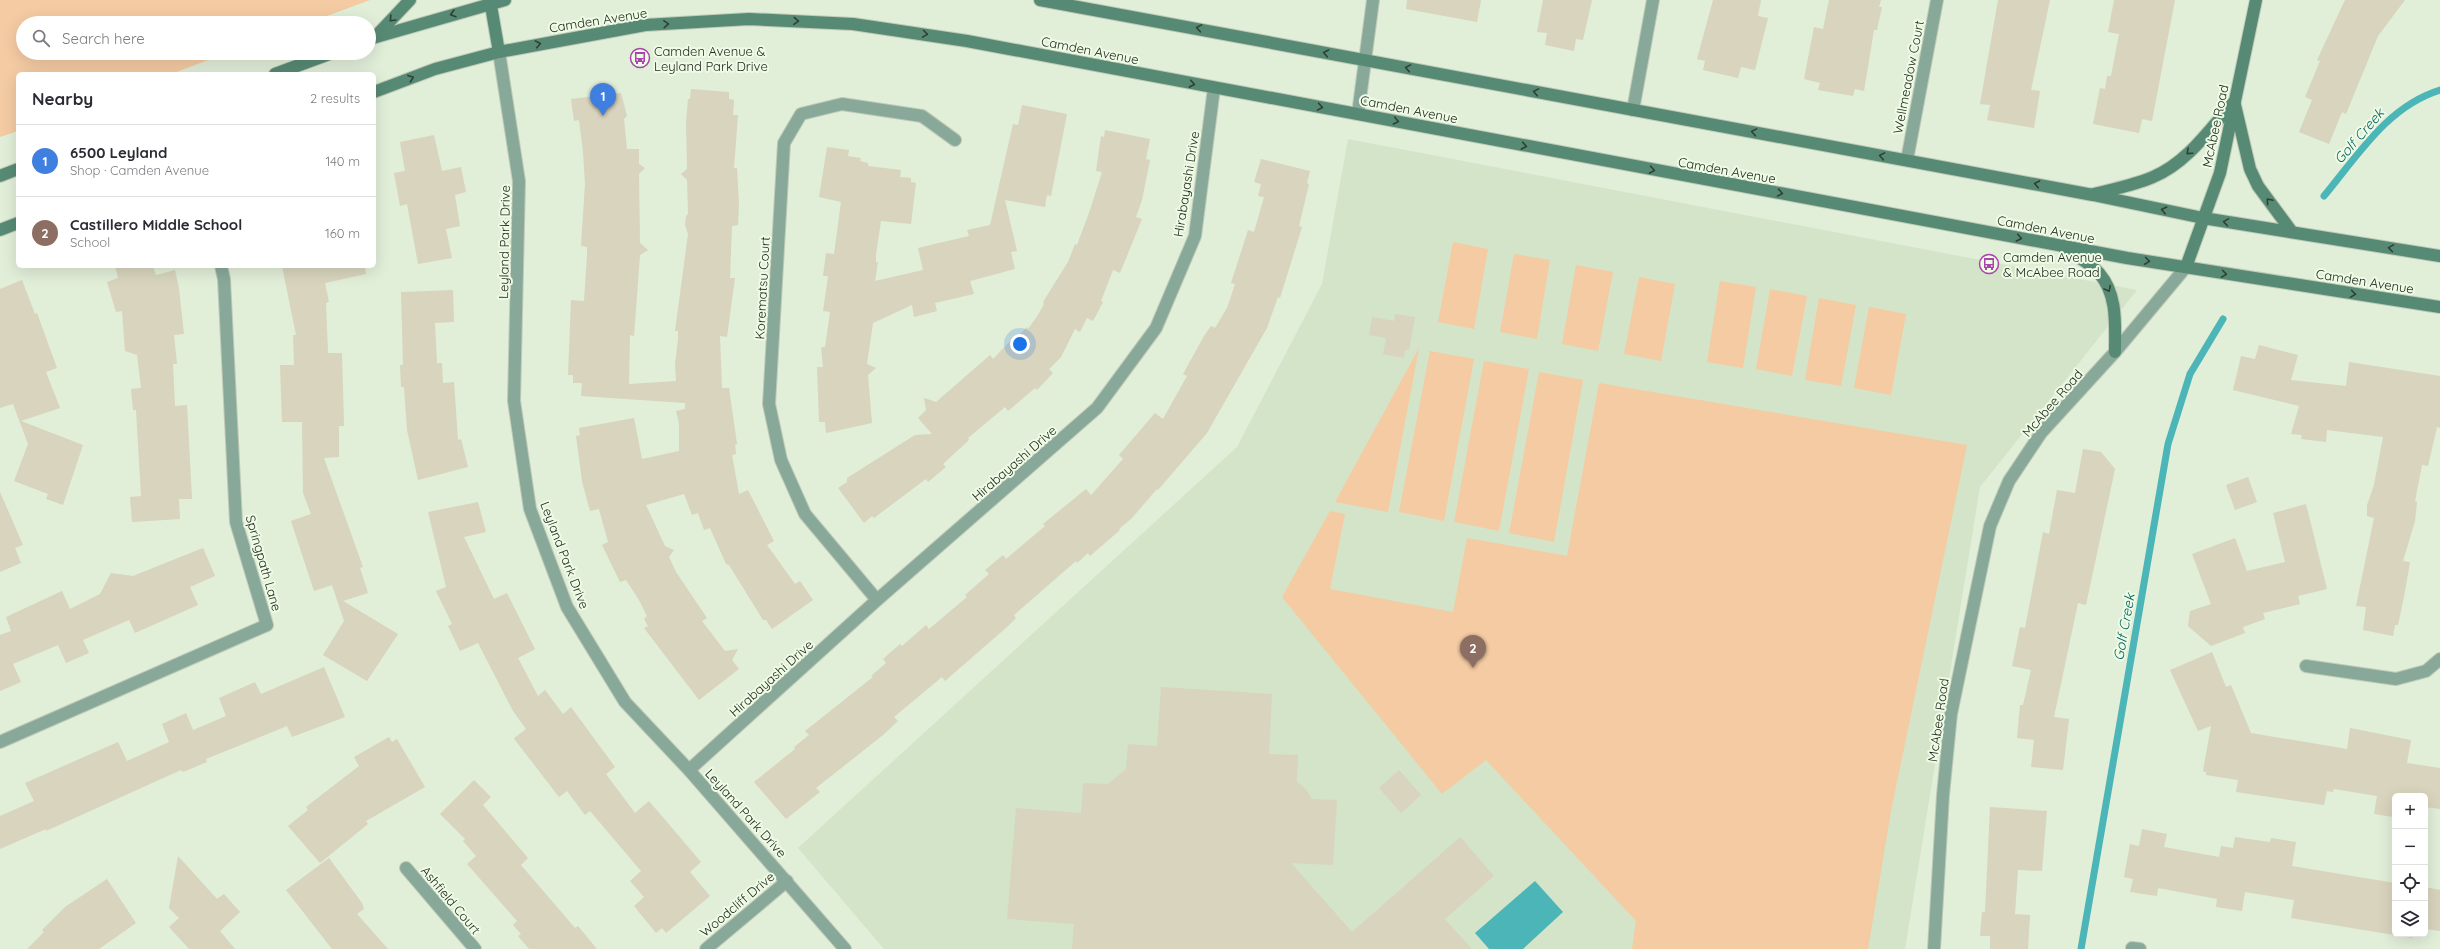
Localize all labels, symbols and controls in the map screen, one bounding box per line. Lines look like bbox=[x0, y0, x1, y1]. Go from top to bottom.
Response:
street label: Camden Avenue bbox=[548, 4, 648, 36]
one-way arrow bbox=[450, 9, 457, 18]
one-way arrow bbox=[389, 14, 397, 22]
search box bbox=[16, 16, 376, 60]
one-way arrow bbox=[793, 17, 799, 25]
street label: Wellmeadow Court bbox=[1889, 19, 1927, 135]
one-way arrow bbox=[663, 20, 669, 29]
one-way arrow bbox=[1196, 24, 1202, 33]
icon: search bbox=[30, 27, 52, 49]
text: Search here bbox=[62, 29, 145, 48]
one-way arrow bbox=[922, 29, 928, 38]
street label: Camden Avenue bbox=[1040, 33, 1140, 67]
one-way arrow bbox=[534, 41, 541, 49]
place label: Camden Avenue & Leyland Park Drive bbox=[654, 43, 768, 74]
bus stop icon: Camden Avenue & Leyland Park Drive bbox=[629, 47, 651, 69]
one-way arrow bbox=[1323, 49, 1330, 57]
one-way arrow bbox=[1405, 65, 1411, 73]
one-way arrow bbox=[407, 75, 414, 83]
one-way arrow bbox=[1189, 79, 1195, 88]
pin: 1 bbox=[590, 83, 616, 116]
street label: McAbee Road bbox=[2198, 83, 2232, 169]
text: Nearby bbox=[32, 88, 93, 109]
one-way arrow bbox=[1533, 88, 1539, 96]
text: 2 results bbox=[310, 90, 360, 106]
street label: Camden Avenue bbox=[1359, 92, 1459, 126]
one-way arrow bbox=[1317, 102, 1323, 111]
water label: Golf Creek bbox=[2330, 103, 2389, 167]
one-way arrow bbox=[1393, 116, 1400, 125]
one-way arrow bbox=[1751, 128, 1757, 137]
street label: Hirabayashi Drive bbox=[1170, 130, 1202, 238]
one-way arrow bbox=[1521, 141, 1527, 149]
text: 6500 Leyland bbox=[70, 143, 167, 162]
one-way arrow bbox=[2186, 147, 2194, 154]
one-way arrow bbox=[1878, 152, 1885, 160]
text: 1 bbox=[42, 153, 48, 169]
text: 140 m bbox=[325, 153, 360, 169]
street label: Camden Avenue bbox=[1677, 154, 1777, 186]
text: Shop · Camden Avenue bbox=[70, 162, 209, 178]
one-way arrow bbox=[1649, 165, 1655, 174]
one-way arrow bbox=[2034, 181, 2040, 189]
street label: Leyland Park Drive bbox=[495, 185, 513, 299]
one-way arrow bbox=[1777, 189, 1783, 197]
one-way arrow bbox=[2267, 198, 2274, 205]
one-way arrow bbox=[2161, 207, 2167, 215]
street label: Camden Avenue bbox=[1996, 212, 2096, 246]
text: Castillero Middle School bbox=[70, 215, 242, 234]
one-way arrow bbox=[2223, 218, 2229, 227]
text: 2 bbox=[41, 225, 49, 241]
text: 160 m bbox=[325, 225, 360, 241]
one-way arrow bbox=[2016, 233, 2022, 242]
text: School bbox=[70, 234, 110, 250]
street label: Korematsu Court bbox=[751, 236, 773, 340]
one-way arrow bbox=[2388, 244, 2394, 253]
place label: Camden Avenue & McAbee Road bbox=[2003, 249, 2102, 280]
bus stop icon: Camden Avenue & McAbee Road bbox=[1978, 253, 2000, 275]
one-way arrow bbox=[2144, 256, 2150, 265]
street label: Camden Avenue bbox=[2315, 265, 2415, 297]
one-way arrow bbox=[2221, 269, 2227, 278]
one-way arrow bbox=[2103, 285, 2111, 292]
one-way arrow bbox=[2350, 289, 2356, 298]
your location bbox=[1010, 334, 1030, 354]
street label: McAbee Road bbox=[2018, 366, 2086, 440]
street label: Hirabayashi Drive bbox=[968, 422, 1060, 504]
street label: Leyland Park Drive bbox=[537, 499, 593, 611]
street label: Springpath Lane bbox=[243, 513, 285, 613]
water label: Golf Creek bbox=[2109, 591, 2139, 662]
pin: 2 bbox=[1460, 635, 1486, 668]
street label: Hirabayashi Drive bbox=[726, 636, 816, 720]
street label: McAbee Road bbox=[1924, 677, 1952, 763]
street label: Leyland Park Drive bbox=[702, 765, 790, 861]
map controls bbox=[2392, 793, 2428, 937]
button: + bbox=[2392, 793, 2428, 829]
button: − bbox=[2392, 829, 2428, 865]
street label: Ashfield Court bbox=[418, 863, 484, 937]
button: locate bbox=[2392, 865, 2428, 901]
street label: Woodcliff Drive bbox=[696, 868, 778, 940]
button: layers bbox=[2392, 901, 2428, 937]

